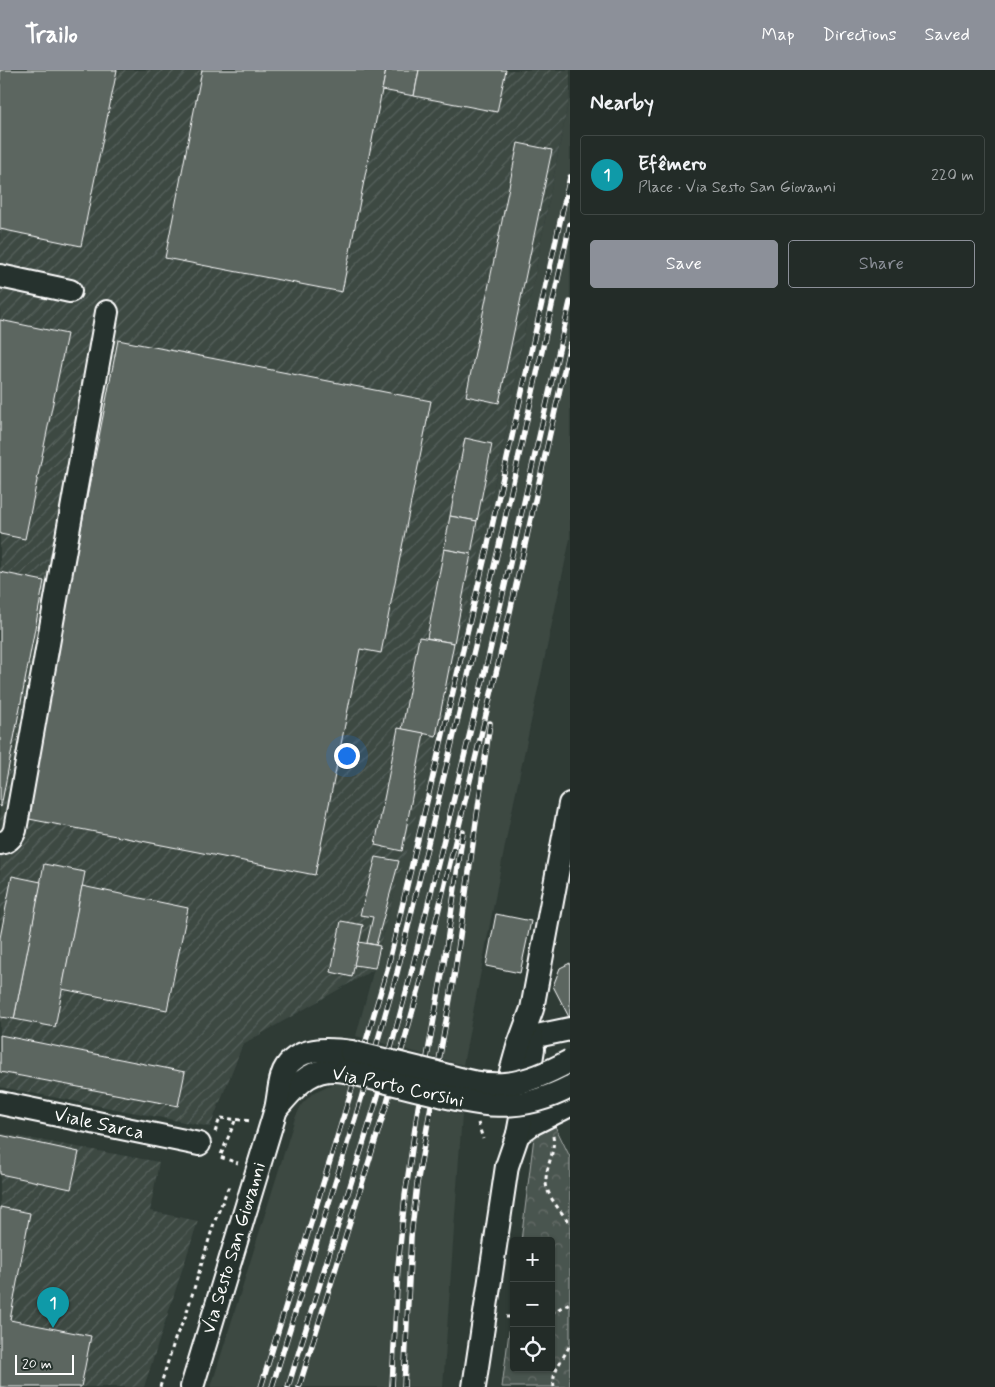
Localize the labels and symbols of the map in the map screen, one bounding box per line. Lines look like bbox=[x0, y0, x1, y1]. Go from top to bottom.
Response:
your location bbox=[334, 743, 360, 769]
street label: Via Porto Corsini bbox=[330, 1061, 466, 1113]
street label: Viale Sarca bbox=[52, 1102, 146, 1146]
street label: Via Sesto San Giovanni bbox=[196, 1159, 272, 1337]
pin: 1 bbox=[37, 1287, 69, 1328]
scale bar bbox=[15, 1352, 74, 1375]

